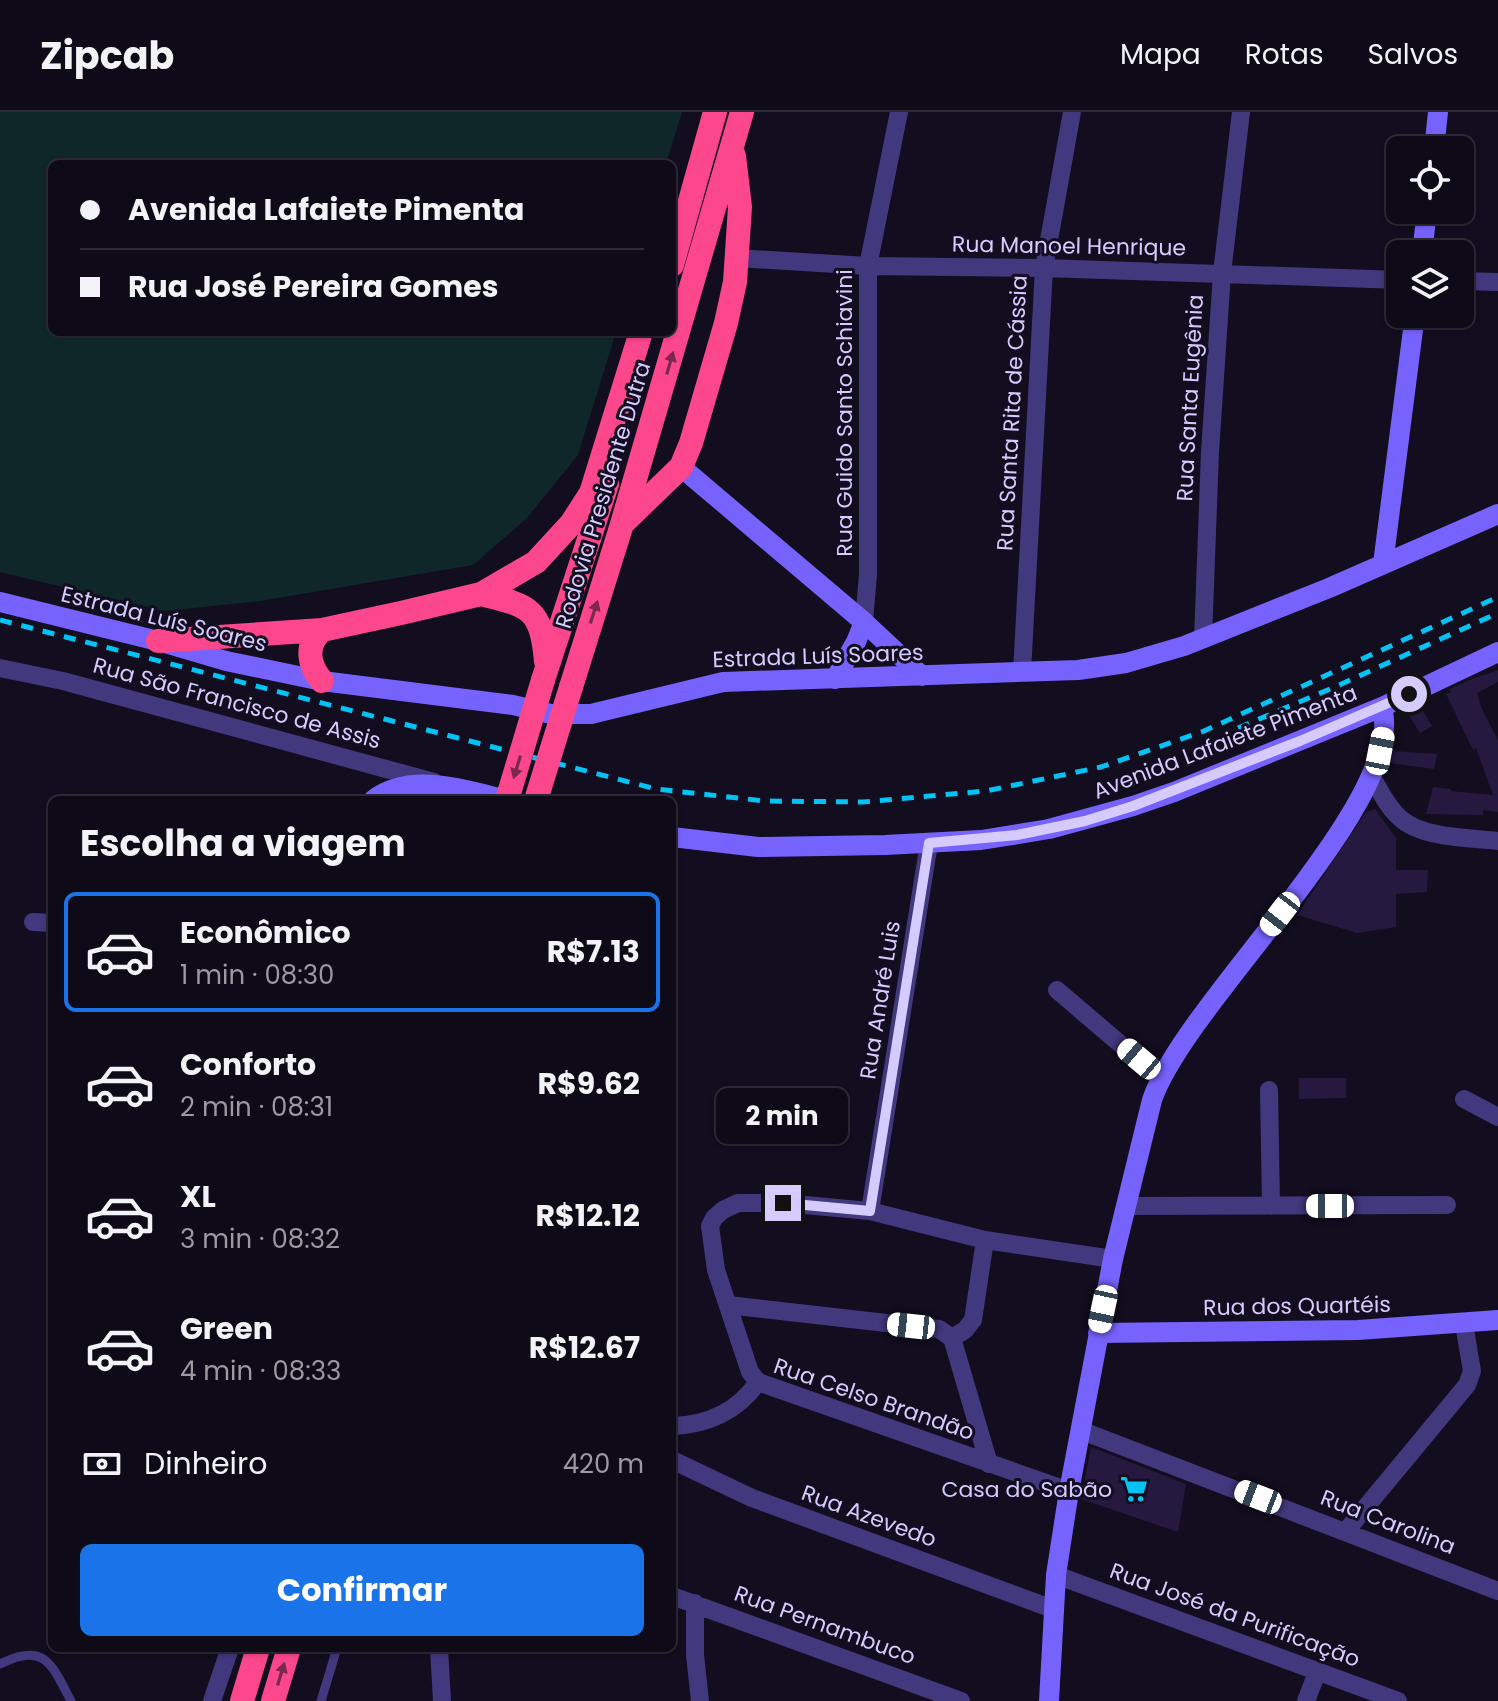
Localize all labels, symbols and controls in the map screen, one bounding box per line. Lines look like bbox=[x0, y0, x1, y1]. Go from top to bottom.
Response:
text: Zipcab bbox=[40, 29, 174, 82]
text: Mapa bbox=[1120, 35, 1201, 74]
text: Rotas bbox=[1245, 35, 1324, 74]
text: Salvos bbox=[1368, 35, 1458, 74]
map controls bbox=[1386, 136, 1474, 328]
button: locate bbox=[1386, 136, 1474, 224]
text: Avenida Lafaiete Pimenta bbox=[128, 188, 524, 231]
street label: Rua Manoel Henrique bbox=[952, 228, 1186, 264]
button: layers bbox=[1386, 240, 1474, 328]
text: Rua José Pereira Gomes bbox=[128, 265, 498, 308]
street label: Rua Guido Santo Schiavini bbox=[829, 269, 860, 557]
street label: Rua Santa Rita de Cássia bbox=[989, 274, 1035, 552]
street label: Rua Santa Eugênia bbox=[1169, 294, 1211, 502]
one-way arrow bbox=[664, 351, 677, 375]
street label: Rodovia Presidente Dutra bbox=[548, 358, 658, 632]
street label: Estrada Luís Soares bbox=[58, 578, 270, 660]
one-way arrow bbox=[589, 600, 601, 624]
street label: Estrada Luís Soares bbox=[712, 637, 924, 675]
street label: Rua São Francisco de Assis bbox=[90, 650, 384, 756]
route start bbox=[1391, 676, 1427, 712]
street label: Avenida Lafaiete Pimenta bbox=[1089, 677, 1361, 807]
car bbox=[1364, 725, 1396, 777]
one-way arrow bbox=[510, 755, 523, 779]
text: Escolha a viagem bbox=[80, 818, 406, 869]
car bbox=[1256, 888, 1304, 940]
text: Econômico bbox=[180, 911, 351, 954]
icon: car bbox=[84, 916, 156, 988]
street label: Rua André Luis bbox=[852, 918, 908, 1082]
text: R$7.13 bbox=[547, 930, 640, 973]
text: 1 min · 08:30 bbox=[180, 957, 334, 993]
car bbox=[1113, 1034, 1165, 1084]
text: Conforto bbox=[180, 1043, 316, 1086]
icon: car bbox=[84, 1048, 156, 1120]
text: R$9.62 bbox=[538, 1062, 640, 1105]
callout: 2 min bbox=[717, 1087, 849, 1143]
text: 2 min · 08:31 bbox=[180, 1089, 333, 1125]
text: 2 min bbox=[745, 1098, 819, 1134]
text: XL bbox=[180, 1175, 216, 1218]
icon: car bbox=[84, 1180, 156, 1252]
route end bbox=[765, 1185, 801, 1221]
text: R$12.12 bbox=[535, 1194, 640, 1237]
car bbox=[1306, 1194, 1354, 1218]
text: 3 min · 08:32 bbox=[180, 1221, 340, 1257]
car bbox=[1086, 1283, 1120, 1335]
street label: Rua dos Quartéis bbox=[1203, 1289, 1391, 1323]
text: Green bbox=[180, 1307, 273, 1350]
icon: car bbox=[84, 1312, 156, 1384]
car bbox=[886, 1312, 936, 1340]
text: R$12.67 bbox=[529, 1326, 640, 1369]
street label: Rua Celso Brandão bbox=[770, 1350, 978, 1448]
text: 4 min · 08:33 bbox=[180, 1353, 341, 1389]
icon: cash bbox=[80, 1442, 124, 1486]
text: Dinheiro bbox=[144, 1442, 267, 1485]
text: 420 m bbox=[563, 1446, 644, 1482]
place label: Casa do Sabão bbox=[941, 1474, 1112, 1505]
supermarket icon: Casa do Sabão bbox=[1119, 1474, 1149, 1504]
street label: Rua Azevedo bbox=[797, 1477, 941, 1555]
car bbox=[1231, 1477, 1285, 1517]
street label: Rua Carolina bbox=[1316, 1482, 1460, 1562]
button: Confirmar bbox=[80, 1544, 644, 1636]
street label: Rua José da Purificação bbox=[1106, 1555, 1364, 1675]
street label: Rua Pernambuco bbox=[730, 1578, 920, 1672]
one-way arrow bbox=[275, 1662, 288, 1686]

